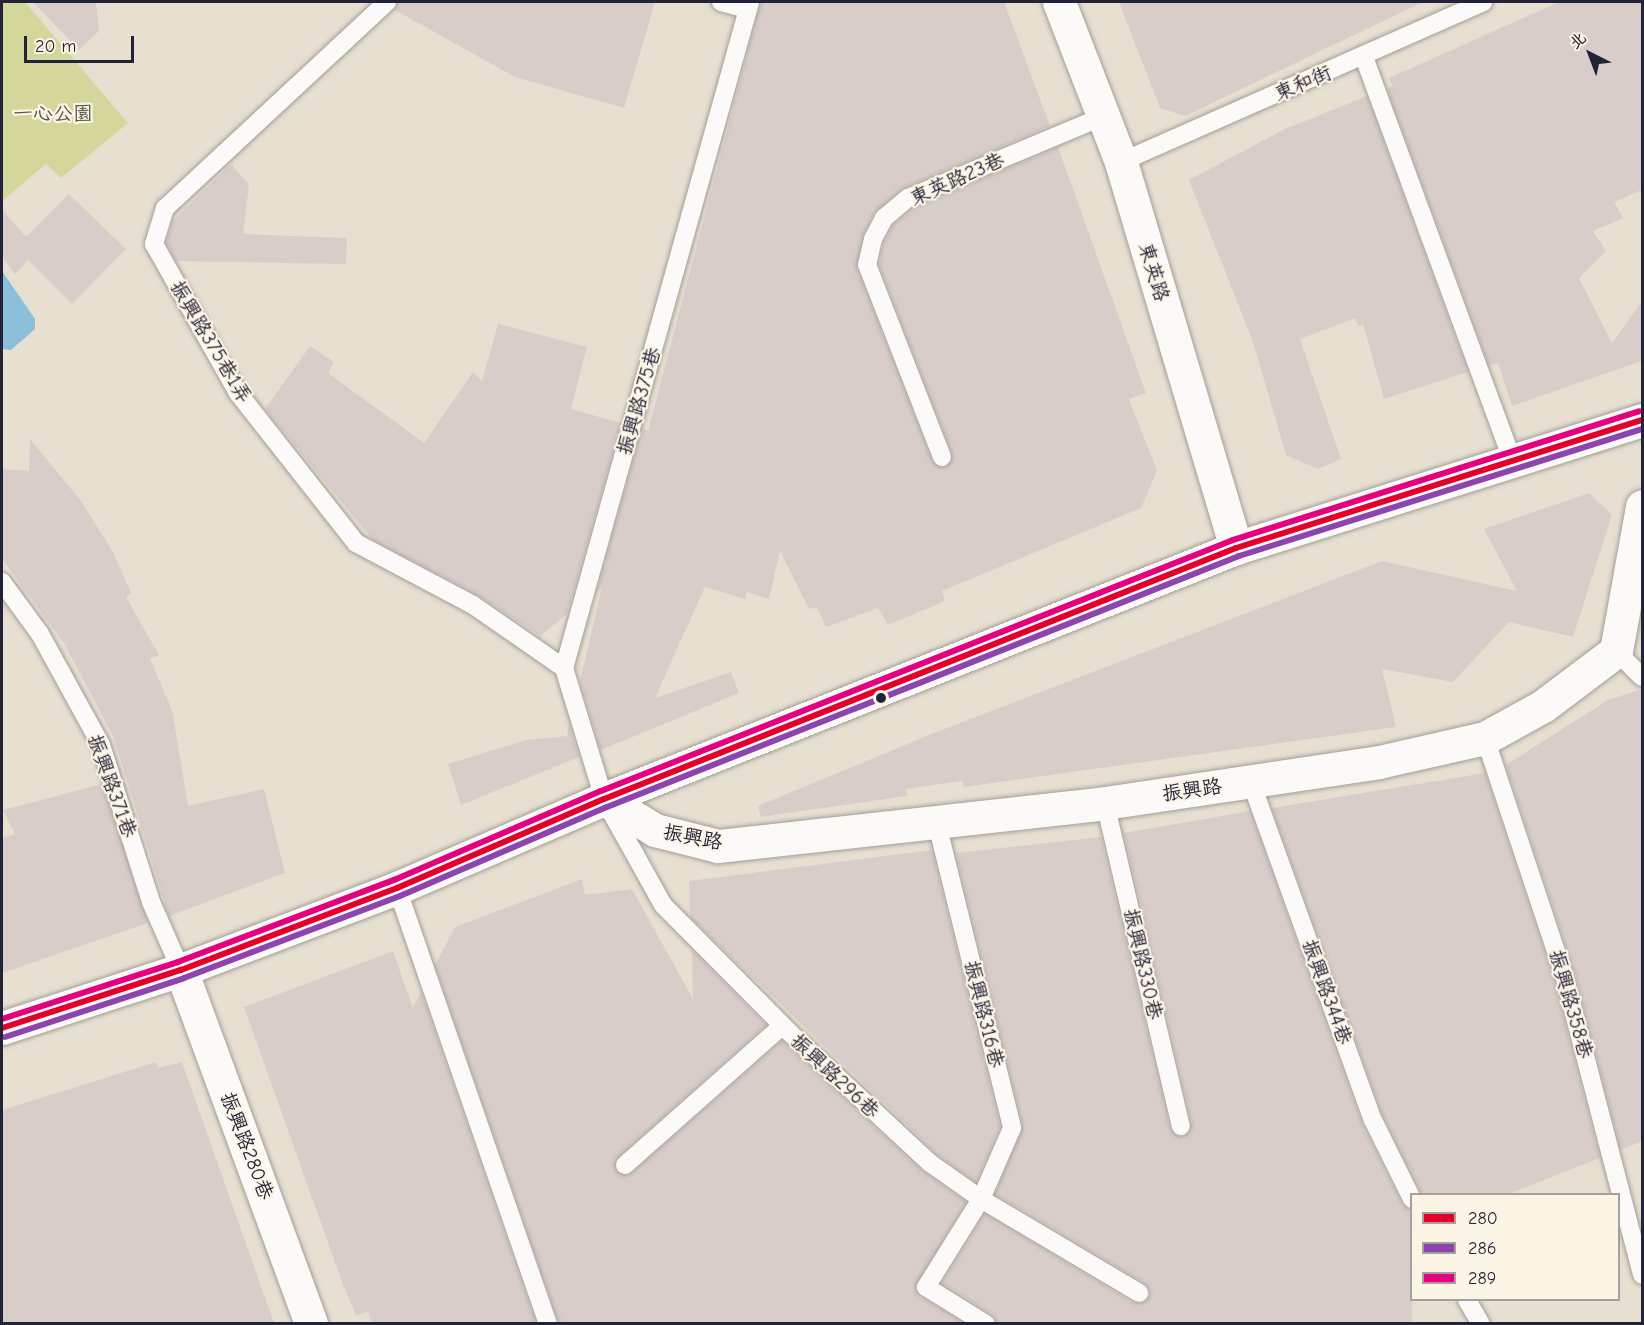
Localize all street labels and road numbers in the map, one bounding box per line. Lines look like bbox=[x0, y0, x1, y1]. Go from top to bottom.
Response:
street label: 東和街 bbox=[1271, 60, 1335, 106]
street label: 東英路23巷 bbox=[906, 148, 1008, 210]
street label: 東英路 bbox=[1134, 240, 1174, 304]
street label: 振興路375巷1弄 bbox=[165, 277, 257, 407]
street label: 振興路375巷 bbox=[612, 345, 666, 457]
street label: 振興路371巷 bbox=[82, 731, 142, 841]
street label: 振興路 bbox=[1161, 774, 1223, 806]
street label: 振興路 bbox=[661, 819, 725, 855]
street label: 振興路330巷 bbox=[1119, 907, 1167, 1021]
street label: 振興路344巷 bbox=[1297, 936, 1357, 1048]
street label: 振興路358巷 bbox=[1544, 947, 1598, 1061]
street label: 振興路316巷 bbox=[959, 958, 1009, 1070]
street label: 振興路296巷 bbox=[786, 1029, 884, 1123]
street label: 振興路280巷 bbox=[216, 1089, 278, 1203]

